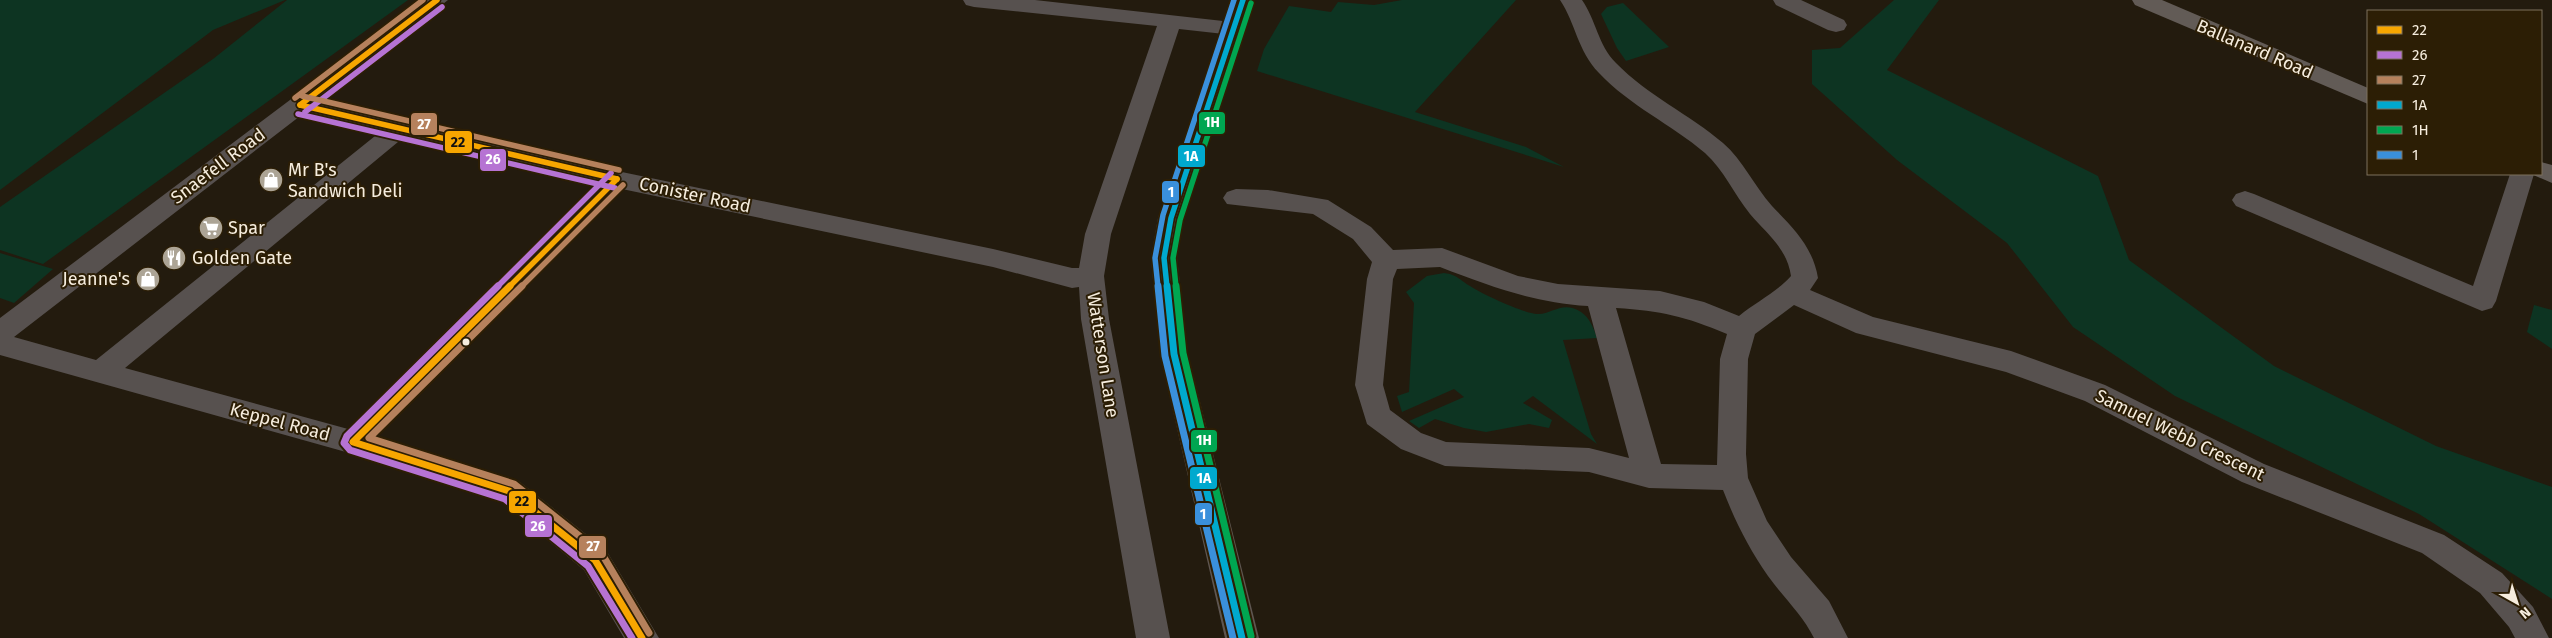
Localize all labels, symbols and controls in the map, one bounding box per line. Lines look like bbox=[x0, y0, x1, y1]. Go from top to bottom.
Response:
legend bbox=[2367, 10, 2542, 175]
street label: Ballanard Road bbox=[2193, 15, 2317, 83]
text: 22 bbox=[2412, 21, 2427, 39]
text: 26 bbox=[2412, 46, 2427, 64]
text: 27 bbox=[2412, 71, 2426, 89]
text: 1A bbox=[2412, 96, 2427, 114]
line badge: 1H bbox=[1198, 111, 1226, 135]
line badge: 27 bbox=[410, 112, 438, 136]
text: 1H bbox=[1204, 114, 1220, 131]
text: 27 bbox=[417, 116, 431, 133]
text: 1H bbox=[2412, 121, 2429, 139]
street label: Snaefell Road bbox=[166, 123, 270, 209]
line badge: 22 bbox=[444, 130, 473, 154]
text: 22 bbox=[451, 134, 465, 151]
line badge: 1A bbox=[1177, 144, 1206, 168]
text: 1 bbox=[2412, 146, 2419, 164]
line badge: 26 bbox=[479, 148, 507, 172]
text: 1A bbox=[1184, 148, 1199, 165]
text: 26 bbox=[485, 151, 501, 168]
place label: Mr B's Sandwich Deli bbox=[288, 159, 403, 202]
shop icon: Mr B's Sandwich Deli bbox=[258, 167, 284, 193]
street label: Conister Road bbox=[637, 172, 753, 218]
line badge: 1 bbox=[1161, 180, 1180, 204]
text: 1 bbox=[1168, 184, 1174, 201]
supermarket icon: Spar bbox=[198, 215, 224, 241]
place label: Spar bbox=[228, 217, 265, 239]
restaurant icon: Golden Gate bbox=[161, 245, 187, 271]
place label: Golden Gate bbox=[192, 247, 292, 269]
shop icon: Jeanne's bbox=[135, 266, 161, 292]
place label: Jeanne's bbox=[62, 268, 130, 290]
street label: Watterson Lane bbox=[1082, 291, 1124, 419]
unlabelled marker bbox=[461, 337, 471, 347]
street label: Samuel Webb Crescent bbox=[2092, 384, 2269, 486]
street label: Keppel Road bbox=[227, 398, 333, 446]
line badge: 1H bbox=[1190, 429, 1218, 453]
text: 1H bbox=[1196, 432, 1212, 449]
line badge: 1A bbox=[1189, 466, 1218, 490]
text: 1A bbox=[1197, 470, 1212, 487]
line badge: 22 bbox=[508, 490, 537, 514]
text: 22 bbox=[515, 493, 529, 510]
line badge: 1 bbox=[1194, 502, 1213, 526]
text: 1 bbox=[1200, 506, 1206, 523]
line badge: 26 bbox=[524, 514, 553, 538]
text: 26 bbox=[530, 518, 546, 535]
line badge: 27 bbox=[578, 535, 607, 559]
text: 27 bbox=[586, 538, 600, 555]
north arrow bbox=[2492, 578, 2542, 628]
text: N bbox=[2516, 603, 2534, 622]

